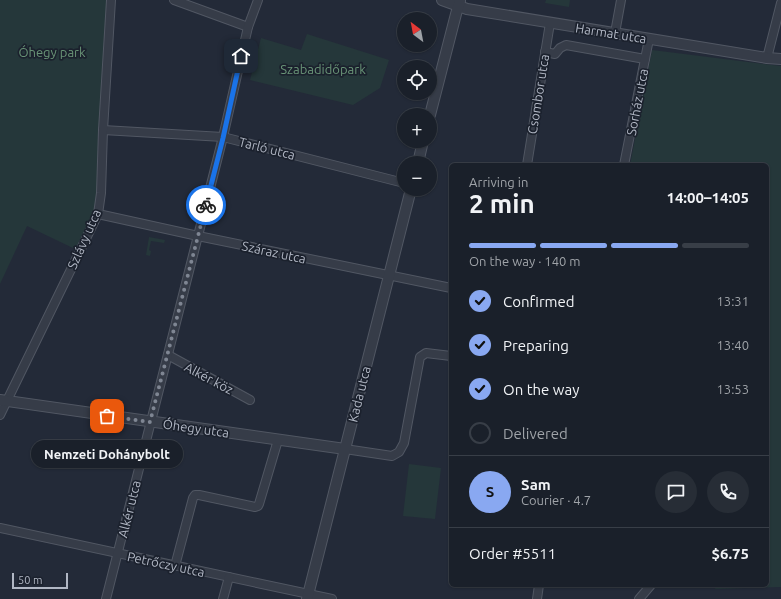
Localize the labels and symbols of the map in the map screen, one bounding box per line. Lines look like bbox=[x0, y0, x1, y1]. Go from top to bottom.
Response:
north arrow bbox=[397, 12, 437, 52]
street label: Harmat utca bbox=[574, 20, 648, 46]
pin bbox=[224, 39, 258, 73]
park label: Óhegy park bbox=[18, 45, 86, 59]
street label: Csombor utca bbox=[525, 53, 551, 135]
park label: Szabadidőpark bbox=[280, 62, 366, 76]
street label: Sorház utca bbox=[624, 67, 650, 137]
street label: Tarló utca bbox=[237, 134, 297, 162]
courier bbox=[186, 185, 226, 225]
street label: Szlávy utca bbox=[65, 207, 103, 271]
street label: Száraz utca bbox=[241, 238, 307, 266]
street label: Alkér köz bbox=[182, 359, 236, 397]
street label: Kada utca bbox=[345, 365, 373, 423]
pin bbox=[90, 399, 124, 433]
street label: Óhegy utca bbox=[162, 416, 230, 440]
callout: Nemzeti Dohánybolt bbox=[31, 440, 183, 468]
street label: Alkér utca bbox=[115, 479, 143, 539]
street label: Petrőczy utca bbox=[126, 549, 206, 579]
scale bar bbox=[12, 571, 68, 590]

